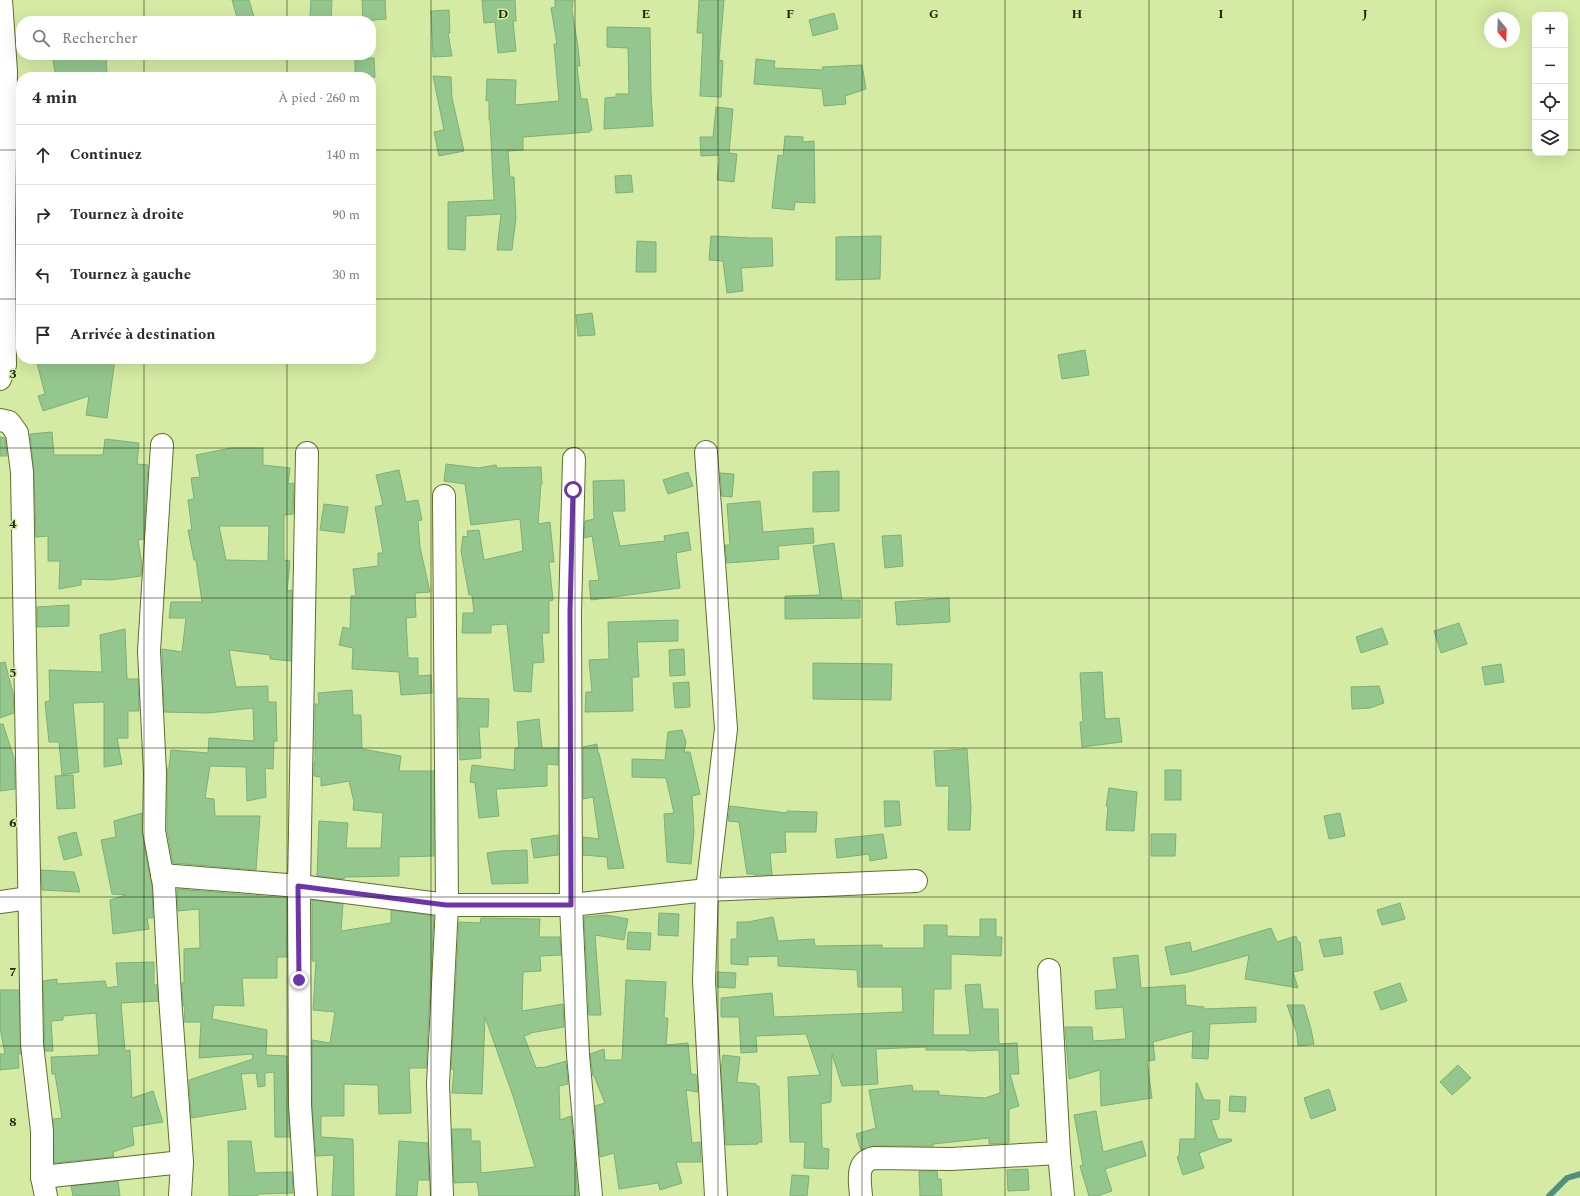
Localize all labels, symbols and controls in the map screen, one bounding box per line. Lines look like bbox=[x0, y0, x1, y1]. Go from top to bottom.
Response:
text: D bbox=[498, 4, 508, 24]
text: E bbox=[642, 4, 651, 24]
text: F bbox=[786, 4, 794, 24]
text: G bbox=[929, 4, 939, 24]
text: H bbox=[1072, 4, 1083, 24]
text: I bbox=[1218, 4, 1224, 24]
text: J bbox=[1362, 4, 1368, 24]
north arrow bbox=[1484, 12, 1520, 48]
map controls bbox=[1532, 12, 1568, 156]
button: + bbox=[1532, 12, 1568, 48]
search box bbox=[16, 16, 376, 60]
icon: search bbox=[30, 27, 52, 49]
text: Rechercher bbox=[62, 27, 137, 50]
button: − bbox=[1532, 48, 1568, 84]
button: locate bbox=[1532, 84, 1568, 120]
text: 4 min bbox=[32, 85, 77, 111]
text: À pied · 260 m bbox=[278, 88, 360, 108]
button: layers bbox=[1532, 120, 1568, 156]
text: Continuez bbox=[70, 143, 142, 166]
icon: ahead bbox=[32, 144, 54, 166]
text: 140 m bbox=[326, 145, 360, 165]
text: Tournez à droite bbox=[70, 203, 184, 226]
icon: right bbox=[32, 204, 54, 226]
text: 90 m bbox=[333, 205, 360, 225]
text: Tournez à gauche bbox=[70, 263, 191, 286]
icon: left bbox=[32, 264, 54, 286]
text: 30 m bbox=[333, 265, 360, 285]
text: Arrivée à destination bbox=[70, 323, 216, 346]
icon: arrive bbox=[32, 324, 54, 346]
text: 3 bbox=[9, 364, 17, 384]
route start bbox=[564, 481, 582, 499]
text: 4 bbox=[9, 514, 17, 534]
text: 5 bbox=[9, 663, 17, 683]
text: 6 bbox=[9, 813, 17, 833]
text: 7 bbox=[9, 962, 17, 982]
route end bbox=[290, 971, 308, 989]
text: 8 bbox=[9, 1112, 17, 1132]

